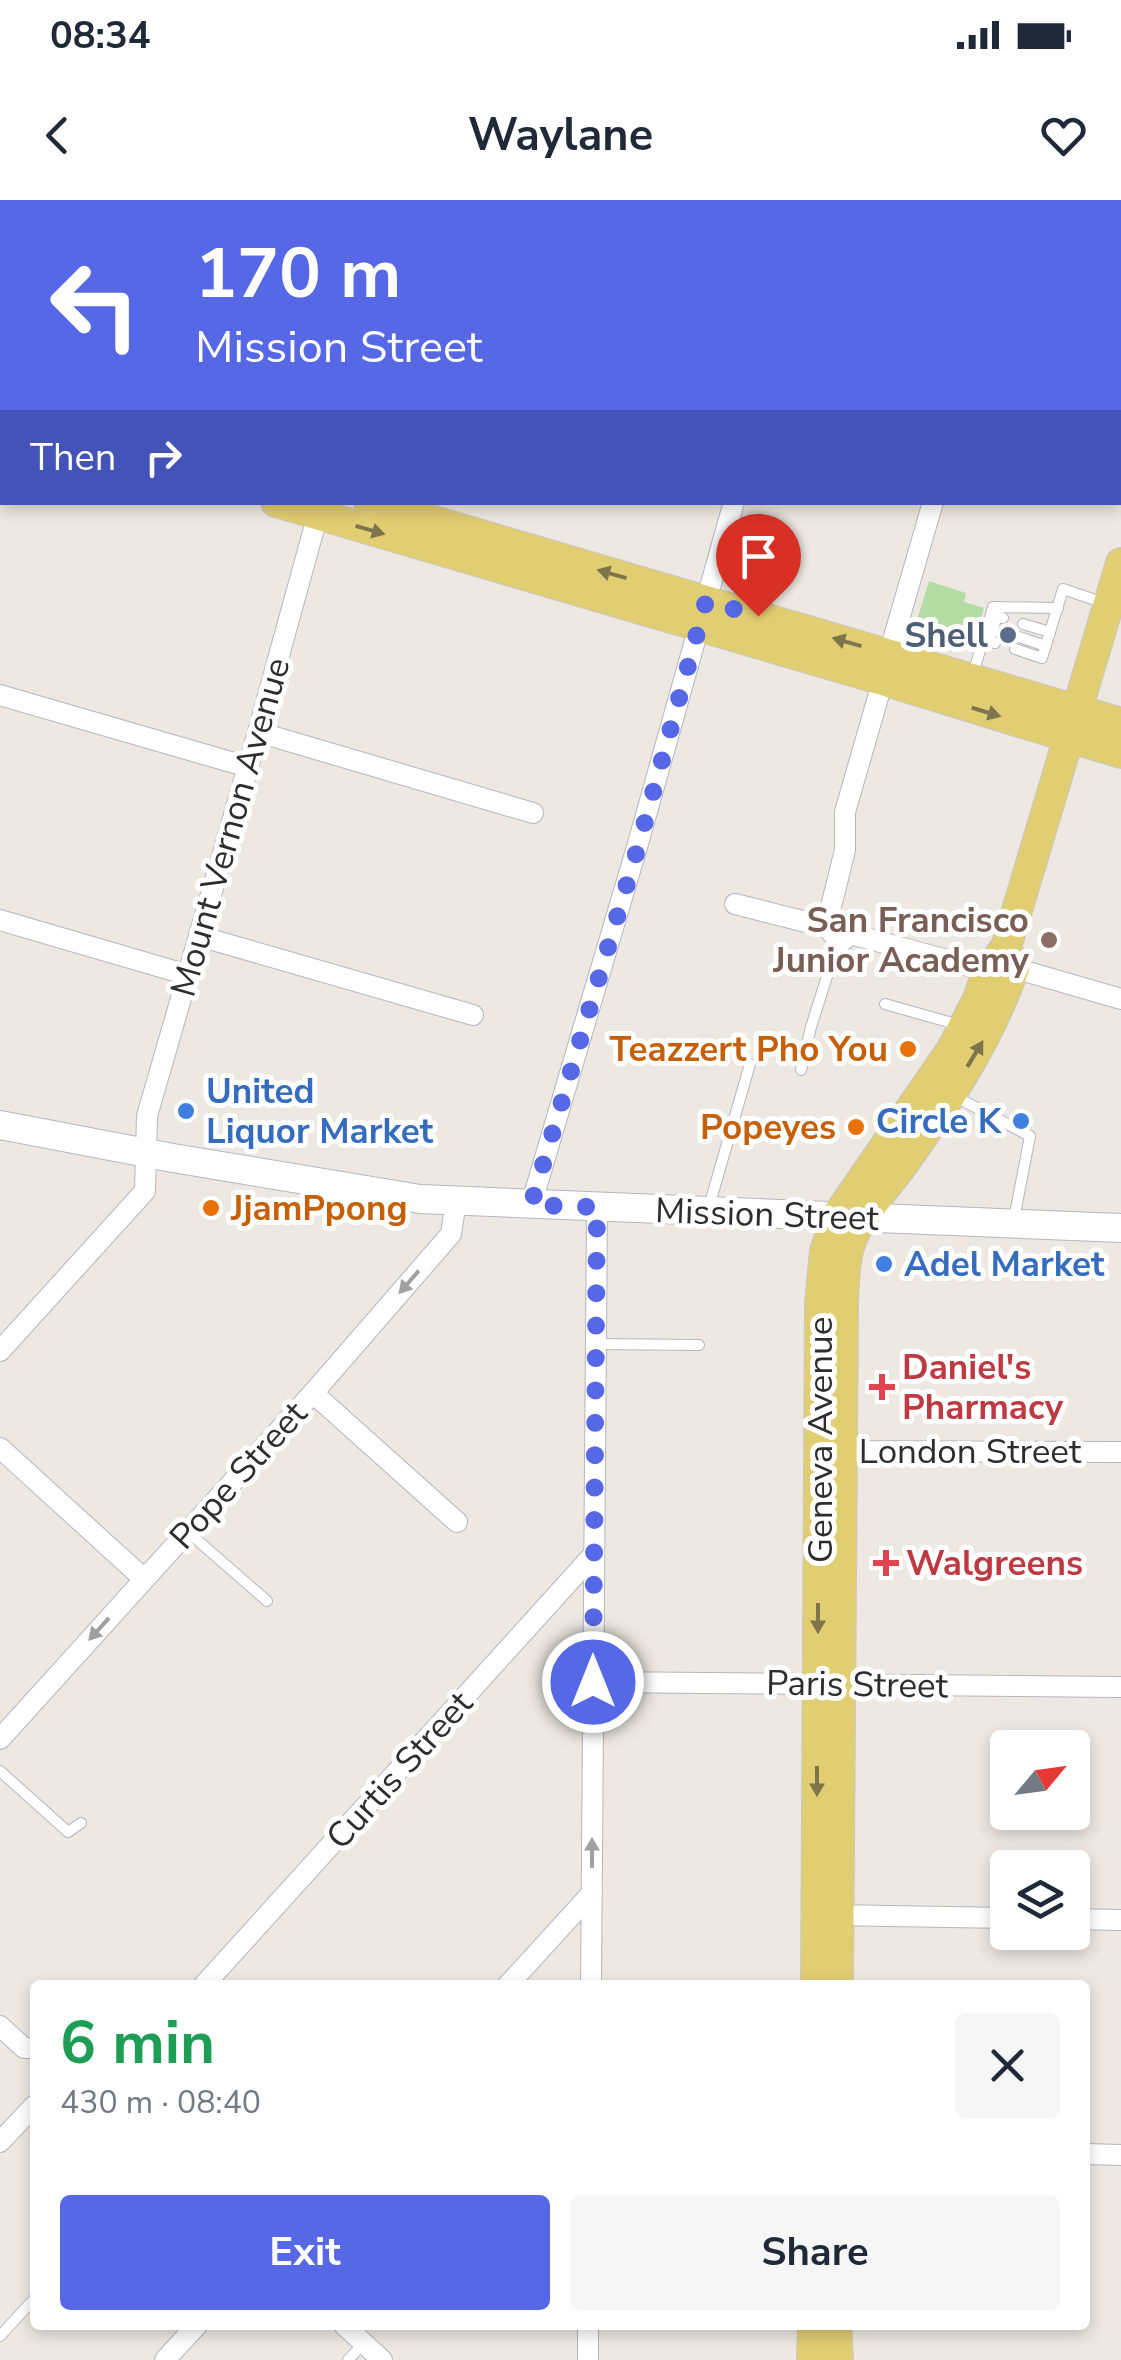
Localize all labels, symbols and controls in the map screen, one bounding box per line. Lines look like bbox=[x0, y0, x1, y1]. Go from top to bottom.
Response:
text: 08:34 bbox=[50, 10, 151, 61]
text: Waylane bbox=[468, 105, 653, 166]
icon: back bbox=[30, 108, 85, 163]
icon: heart bbox=[1036, 108, 1091, 163]
text: 170 m bbox=[195, 226, 401, 322]
icon: left bbox=[30, 240, 160, 370]
text: Mission Street bbox=[195, 317, 483, 378]
icon: right bbox=[136, 430, 191, 485]
text: Then bbox=[30, 432, 116, 483]
pin bbox=[716, 514, 801, 617]
one-way arrow bbox=[355, 523, 386, 538]
icon: arrive bbox=[731, 529, 786, 584]
one-way arrow bbox=[596, 565, 627, 581]
place label: Shell bbox=[904, 612, 988, 659]
marker: Shell bbox=[997, 624, 1019, 646]
one-way arrow bbox=[832, 634, 862, 649]
street label: Mount Vernon Avenue bbox=[160, 652, 301, 1002]
one-way arrow bbox=[971, 705, 1001, 720]
place label: San Francisco Junior Academy bbox=[772, 897, 1030, 984]
marker: San Francisco Junior Academy bbox=[1038, 929, 1060, 951]
place label: Teazzert Pho You bbox=[609, 1026, 888, 1073]
marker: Teazzert Pho You bbox=[897, 1038, 919, 1060]
one-way arrow bbox=[965, 1041, 984, 1068]
place label: United Liquor Market bbox=[206, 1068, 434, 1155]
place label: Circle K bbox=[876, 1098, 1003, 1145]
marker: United Liquor Market bbox=[175, 1100, 197, 1122]
place label: Popeyes bbox=[700, 1104, 836, 1151]
marker: Circle K bbox=[1010, 1110, 1032, 1132]
marker: Popeyes bbox=[845, 1116, 867, 1138]
place label: JjamPpong bbox=[230, 1185, 408, 1232]
street label: Mission Street bbox=[654, 1187, 880, 1242]
marker: JjamPpong bbox=[200, 1197, 222, 1219]
place label: Adel Market bbox=[904, 1241, 1105, 1288]
marker: Adel Market bbox=[873, 1253, 895, 1275]
one-way arrow bbox=[399, 1269, 421, 1294]
street label: Geneva Avenue bbox=[797, 1317, 844, 1563]
place label: Daniel's Pharmacy bbox=[902, 1344, 1064, 1431]
marker: Daniel's Pharmacy bbox=[871, 1376, 893, 1398]
street label: Pope Street bbox=[159, 1391, 318, 1560]
street label: London Street bbox=[859, 1428, 1082, 1475]
place label: Walgreens bbox=[906, 1540, 1083, 1587]
marker: Walgreens bbox=[875, 1552, 897, 1574]
one-way arrow bbox=[810, 1603, 826, 1635]
one-way arrow bbox=[89, 1616, 111, 1641]
position arrow bbox=[541, 1630, 645, 1734]
street label: Paris Street bbox=[766, 1659, 949, 1710]
street label: Curtis Street bbox=[316, 1681, 484, 1860]
north arrow bbox=[990, 1730, 1090, 1830]
map controls bbox=[990, 1730, 1090, 1950]
one-way arrow bbox=[809, 1766, 825, 1798]
one-way arrow bbox=[584, 1836, 600, 1868]
button: layers bbox=[990, 1850, 1090, 1950]
text: 6 min bbox=[60, 2002, 215, 2084]
button: close bbox=[955, 2013, 1060, 2118]
text: 430 m · 08:40 bbox=[60, 2081, 261, 2124]
button: Exit bbox=[60, 2195, 550, 2310]
button: Share bbox=[570, 2195, 1060, 2310]

